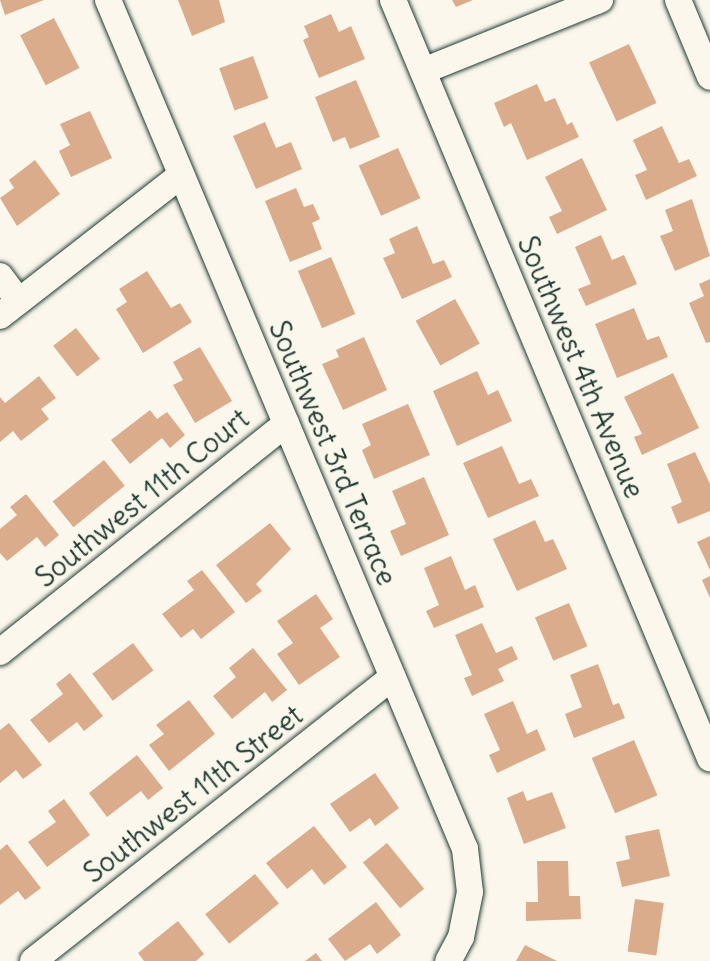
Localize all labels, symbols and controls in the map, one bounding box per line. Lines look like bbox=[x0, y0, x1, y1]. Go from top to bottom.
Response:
street label: Southwest 4th Avenue bbox=[511, 231, 651, 503]
street label: Southwest 3rd Terrace bbox=[262, 316, 404, 590]
street label: Southwest 11th Court bbox=[29, 402, 255, 594]
street label: Southwest 11th Street bbox=[77, 698, 309, 890]

